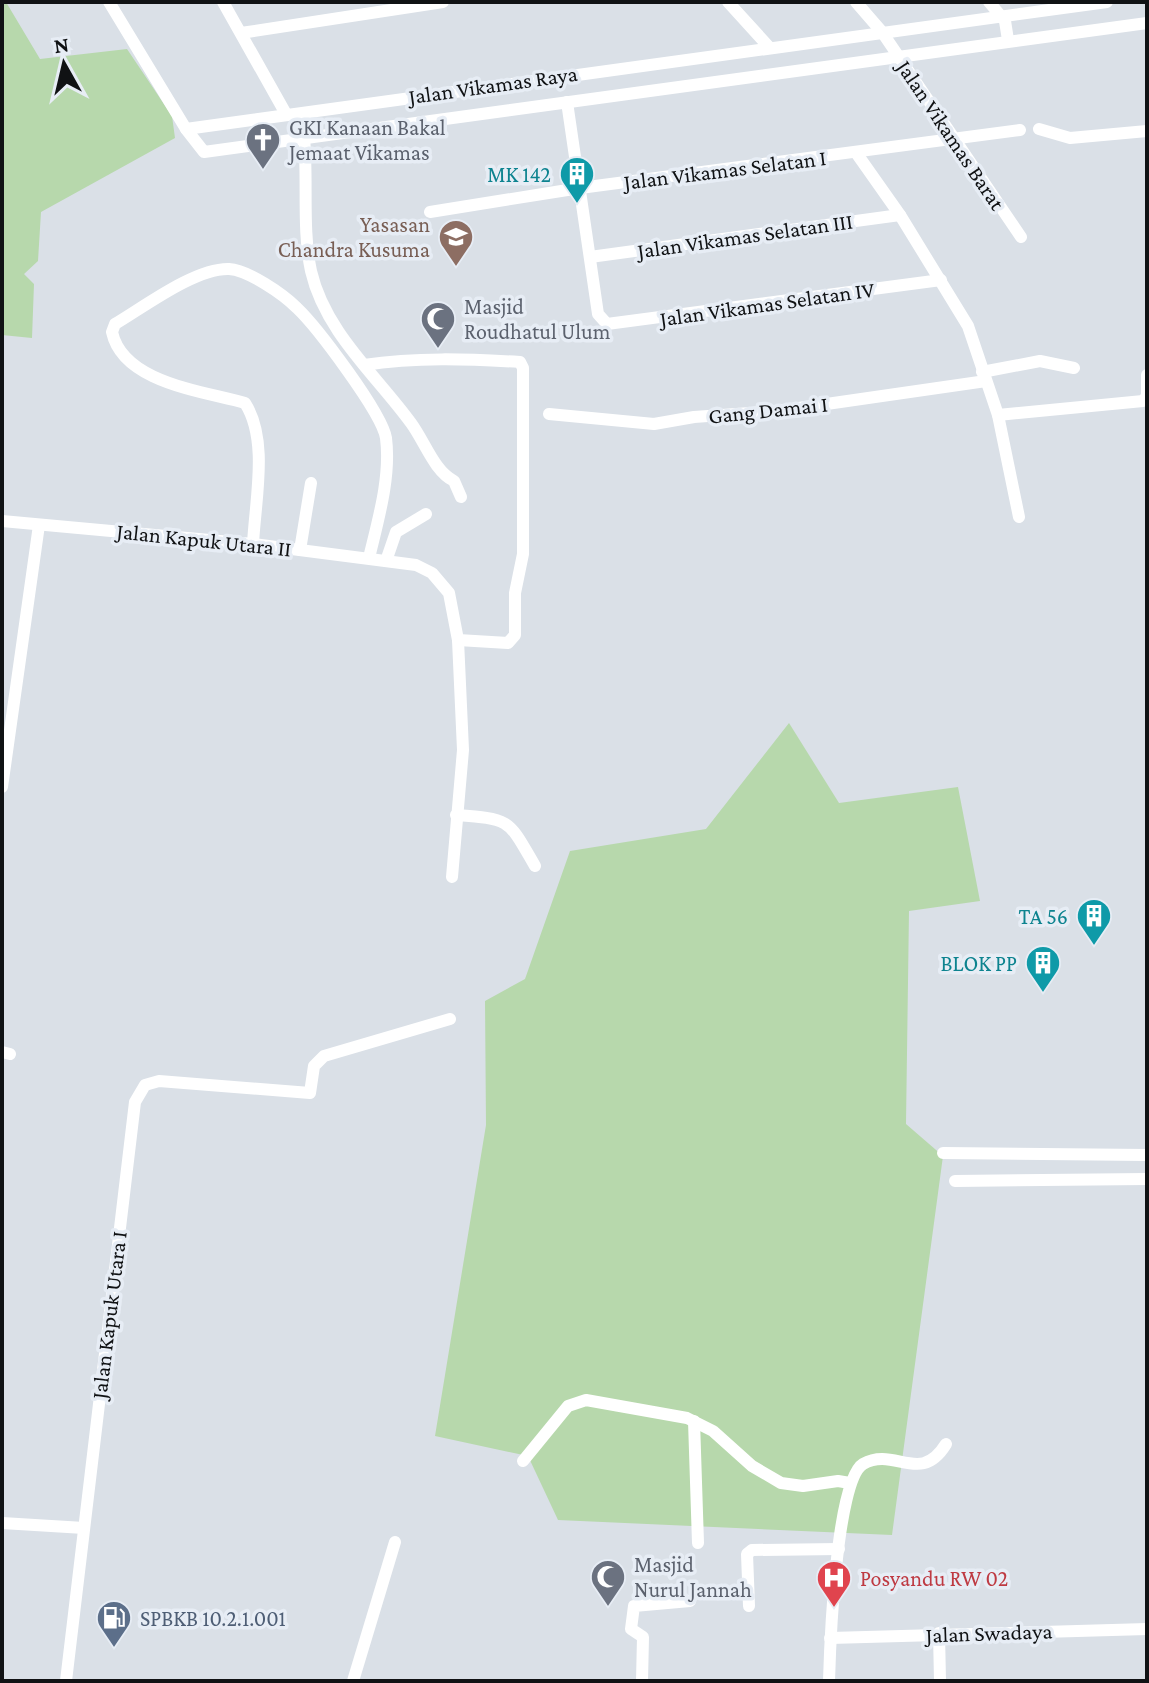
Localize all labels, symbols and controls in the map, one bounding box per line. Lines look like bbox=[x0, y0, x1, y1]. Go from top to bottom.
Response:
north arrow bbox=[24, 24, 104, 104]
text: N bbox=[52, 31, 70, 58]
street label: Jalan Vikamas Barat bbox=[891, 54, 1011, 215]
street label: Jalan Vikamas Raya bbox=[405, 61, 579, 109]
place label: GKI Kanaan Bakal Jemaat Vikamas bbox=[287, 115, 446, 165]
church icon: GKI Kanaan Bakal Jemaat Vikamas bbox=[244, 121, 282, 171]
street label: Jalan Vikamas Selatan I bbox=[620, 145, 828, 195]
building icon: MK 142 bbox=[558, 155, 596, 205]
place label: MK 142 bbox=[487, 162, 551, 187]
street label: Jalan Vikamas Selatan III bbox=[634, 209, 854, 264]
place label: Yasasan Chandra Kusuma bbox=[278, 212, 430, 262]
school or university icon: Yasasan Chandra Kusuma bbox=[437, 218, 475, 268]
street label: Jalan Vikamas Selatan IV bbox=[656, 277, 876, 332]
place label: Masjid Roudhatul Ulum bbox=[464, 294, 611, 344]
mosque icon: Masjid Roudhatul Ulum bbox=[419, 300, 457, 350]
street label: Gang Damai I bbox=[707, 391, 829, 429]
street label: Jalan Kapuk Utara II bbox=[113, 518, 293, 562]
building icon: TA 56 bbox=[1075, 897, 1113, 947]
place label: TA 56 bbox=[1019, 904, 1068, 929]
building icon: BLOK PP bbox=[1024, 944, 1062, 994]
place label: BLOK PP bbox=[941, 951, 1017, 976]
street label: Jalan Kapuk Utara I bbox=[86, 1230, 132, 1402]
place label: Masjid Nurul Jannah bbox=[634, 1552, 752, 1602]
mosque icon: Masjid Nurul Jannah bbox=[589, 1558, 627, 1608]
hospital icon: Posyandu RW 02 bbox=[815, 1559, 853, 1609]
place label: Posyandu RW 02 bbox=[860, 1566, 1008, 1591]
fuel station icon: SPBKB 10.2.1.001 bbox=[95, 1599, 133, 1649]
place label: SPBKB 10.2.1.001 bbox=[140, 1606, 286, 1631]
street label: Jalan Swadaya bbox=[923, 1618, 1053, 1648]

